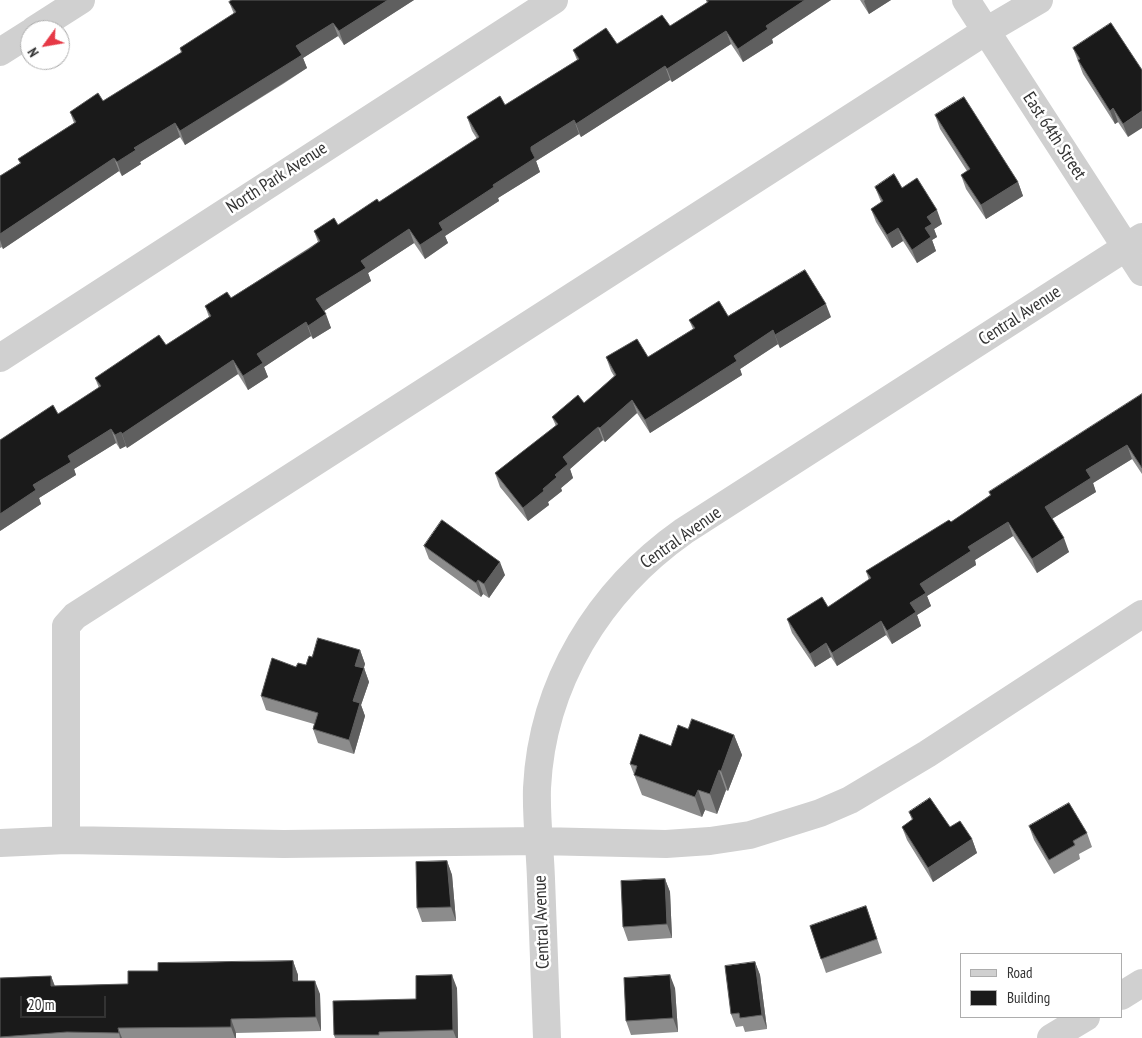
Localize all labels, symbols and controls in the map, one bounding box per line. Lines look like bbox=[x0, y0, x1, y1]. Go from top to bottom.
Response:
north arrow bbox=[20, 20, 70, 70]
text: N bbox=[23, 44, 43, 60]
street label: East 64th Street bbox=[1018, 88, 1090, 184]
street label: North Park Avenue bbox=[223, 137, 331, 219]
street label: Central Avenue bbox=[975, 281, 1065, 351]
street label: Central Avenue bbox=[636, 502, 726, 574]
street label: Central Avenue bbox=[530, 875, 554, 969]
legend bbox=[960, 953, 1122, 1018]
text: Road bbox=[1007, 963, 1033, 982]
scale bar bbox=[22, 986, 109, 1018]
text: Building bbox=[1007, 988, 1050, 1007]
text: 20 m bbox=[28, 995, 54, 1014]

